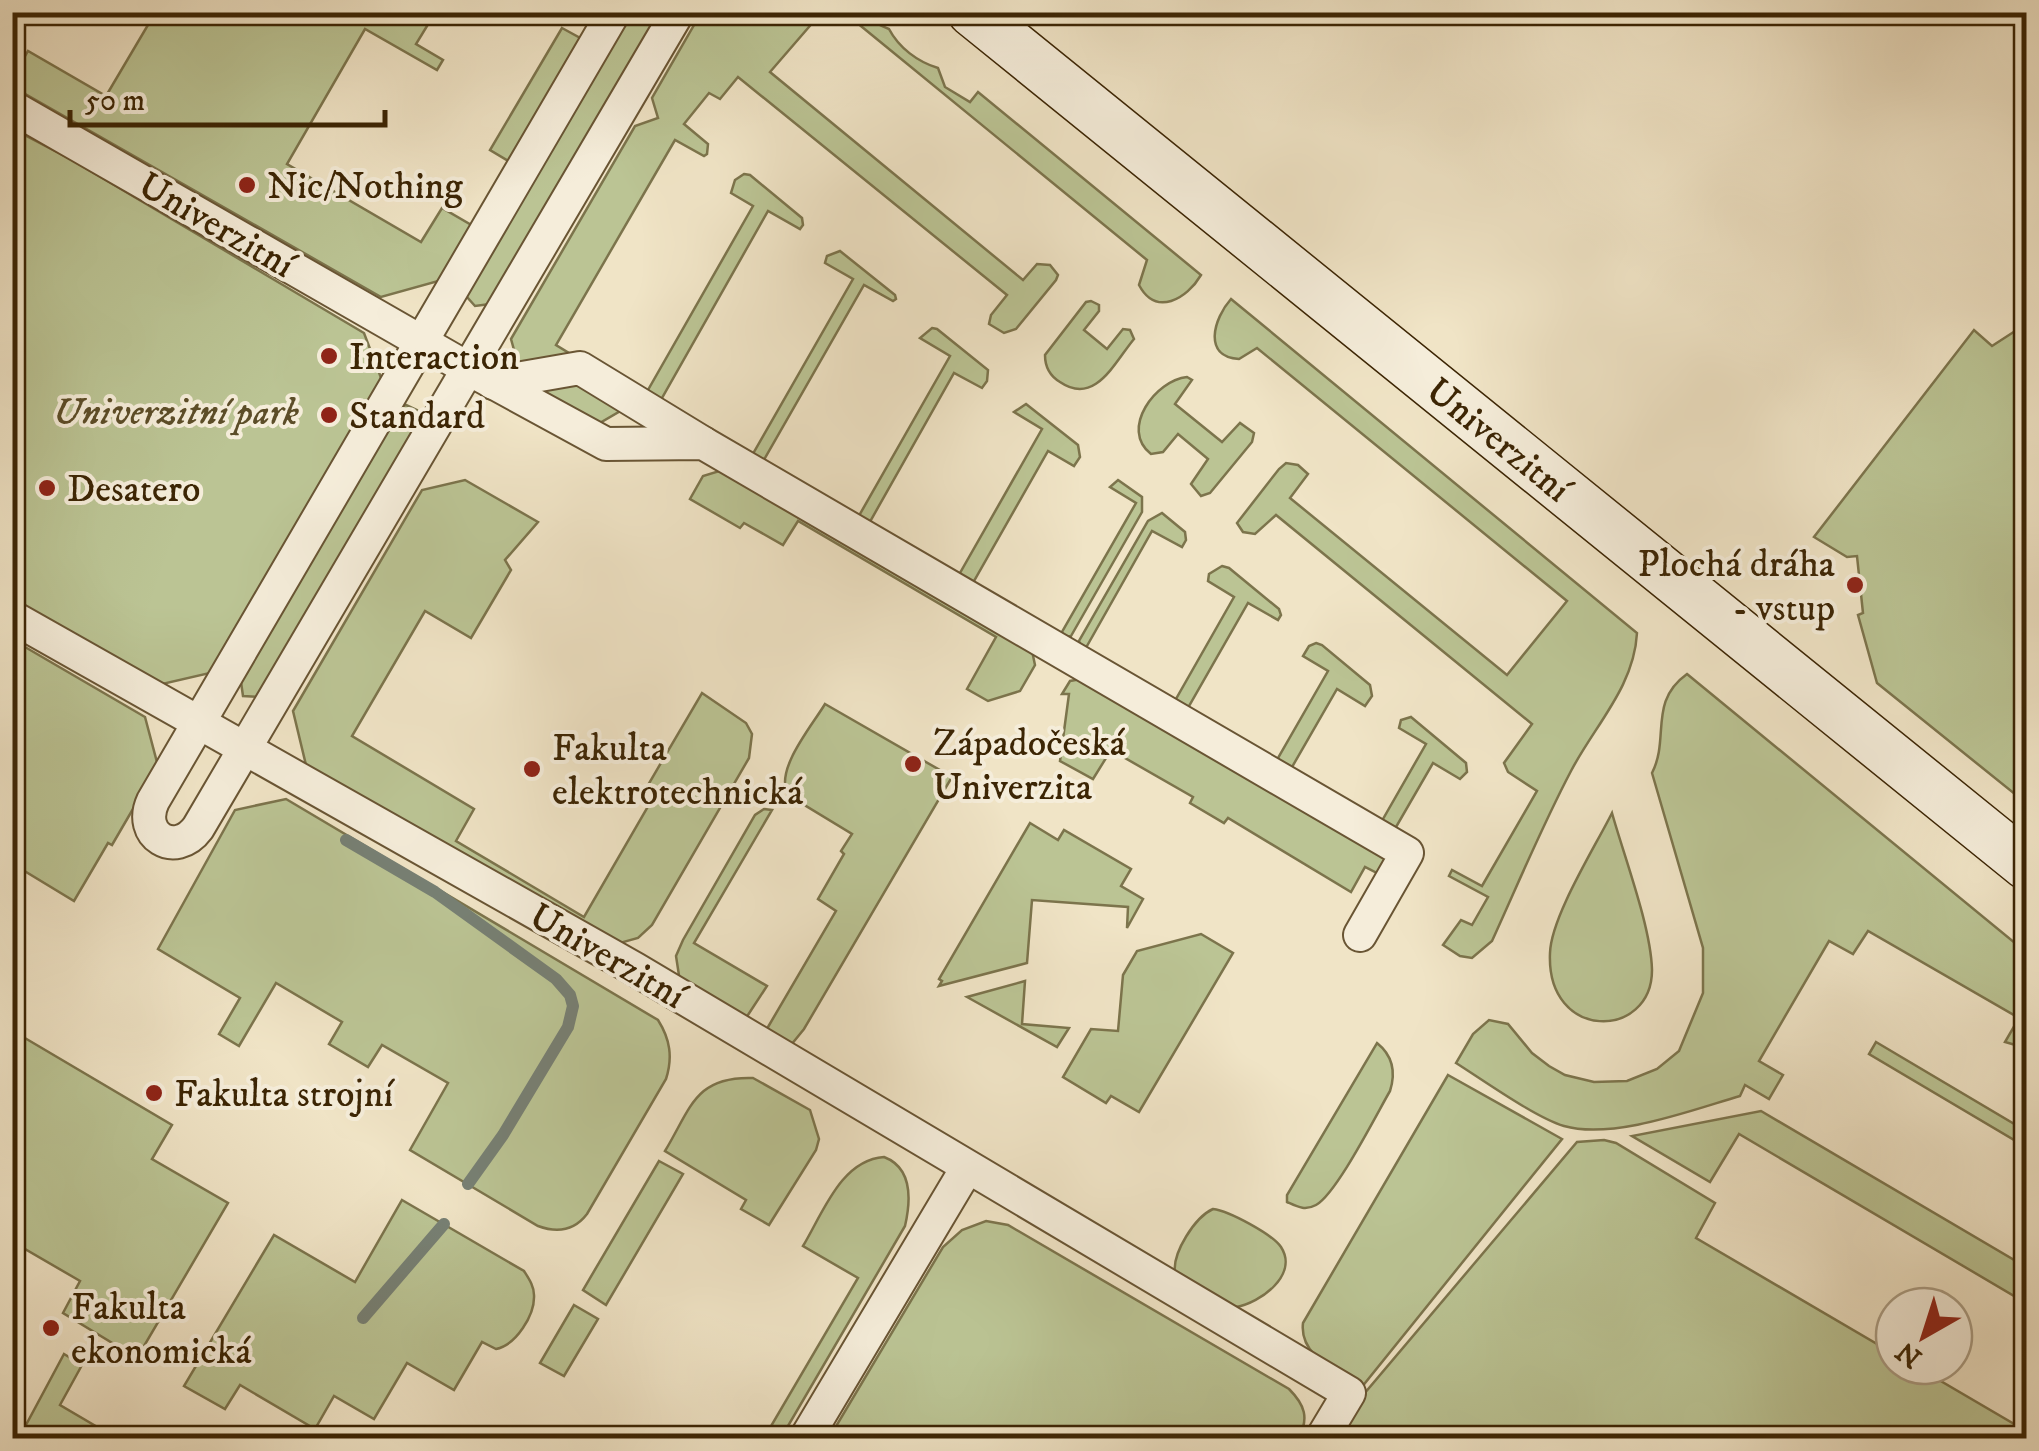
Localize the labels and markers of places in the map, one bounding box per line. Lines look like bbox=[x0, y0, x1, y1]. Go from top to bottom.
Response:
place label: Nic/Nothing bbox=[267, 163, 463, 211]
marker: Nic/Nothing bbox=[236, 174, 258, 196]
place label: Interaction bbox=[349, 334, 519, 382]
marker: Interaction bbox=[318, 345, 340, 367]
place label: Standard bbox=[349, 393, 485, 441]
marker: Standard bbox=[318, 404, 340, 426]
place label: Desatero bbox=[67, 466, 200, 514]
marker: Desatero bbox=[36, 477, 58, 499]
place label: Plochá dráha - vstup bbox=[1637, 541, 1835, 633]
marker: Plochá dráha - vstup bbox=[1844, 574, 1866, 596]
place label: Západočeská Univerzita bbox=[933, 720, 1126, 812]
place label: Fakulta elektrotechnická bbox=[552, 725, 803, 817]
marker: Západočeská Univerzita bbox=[902, 753, 924, 775]
marker: Fakulta elektrotechnická bbox=[521, 758, 543, 780]
place label: Fakulta strojní bbox=[174, 1071, 396, 1119]
marker: Fakulta strojní bbox=[143, 1082, 165, 1104]
place label: Fakulta ekonomická bbox=[71, 1284, 252, 1376]
marker: Fakulta ekonomická bbox=[40, 1317, 62, 1339]

